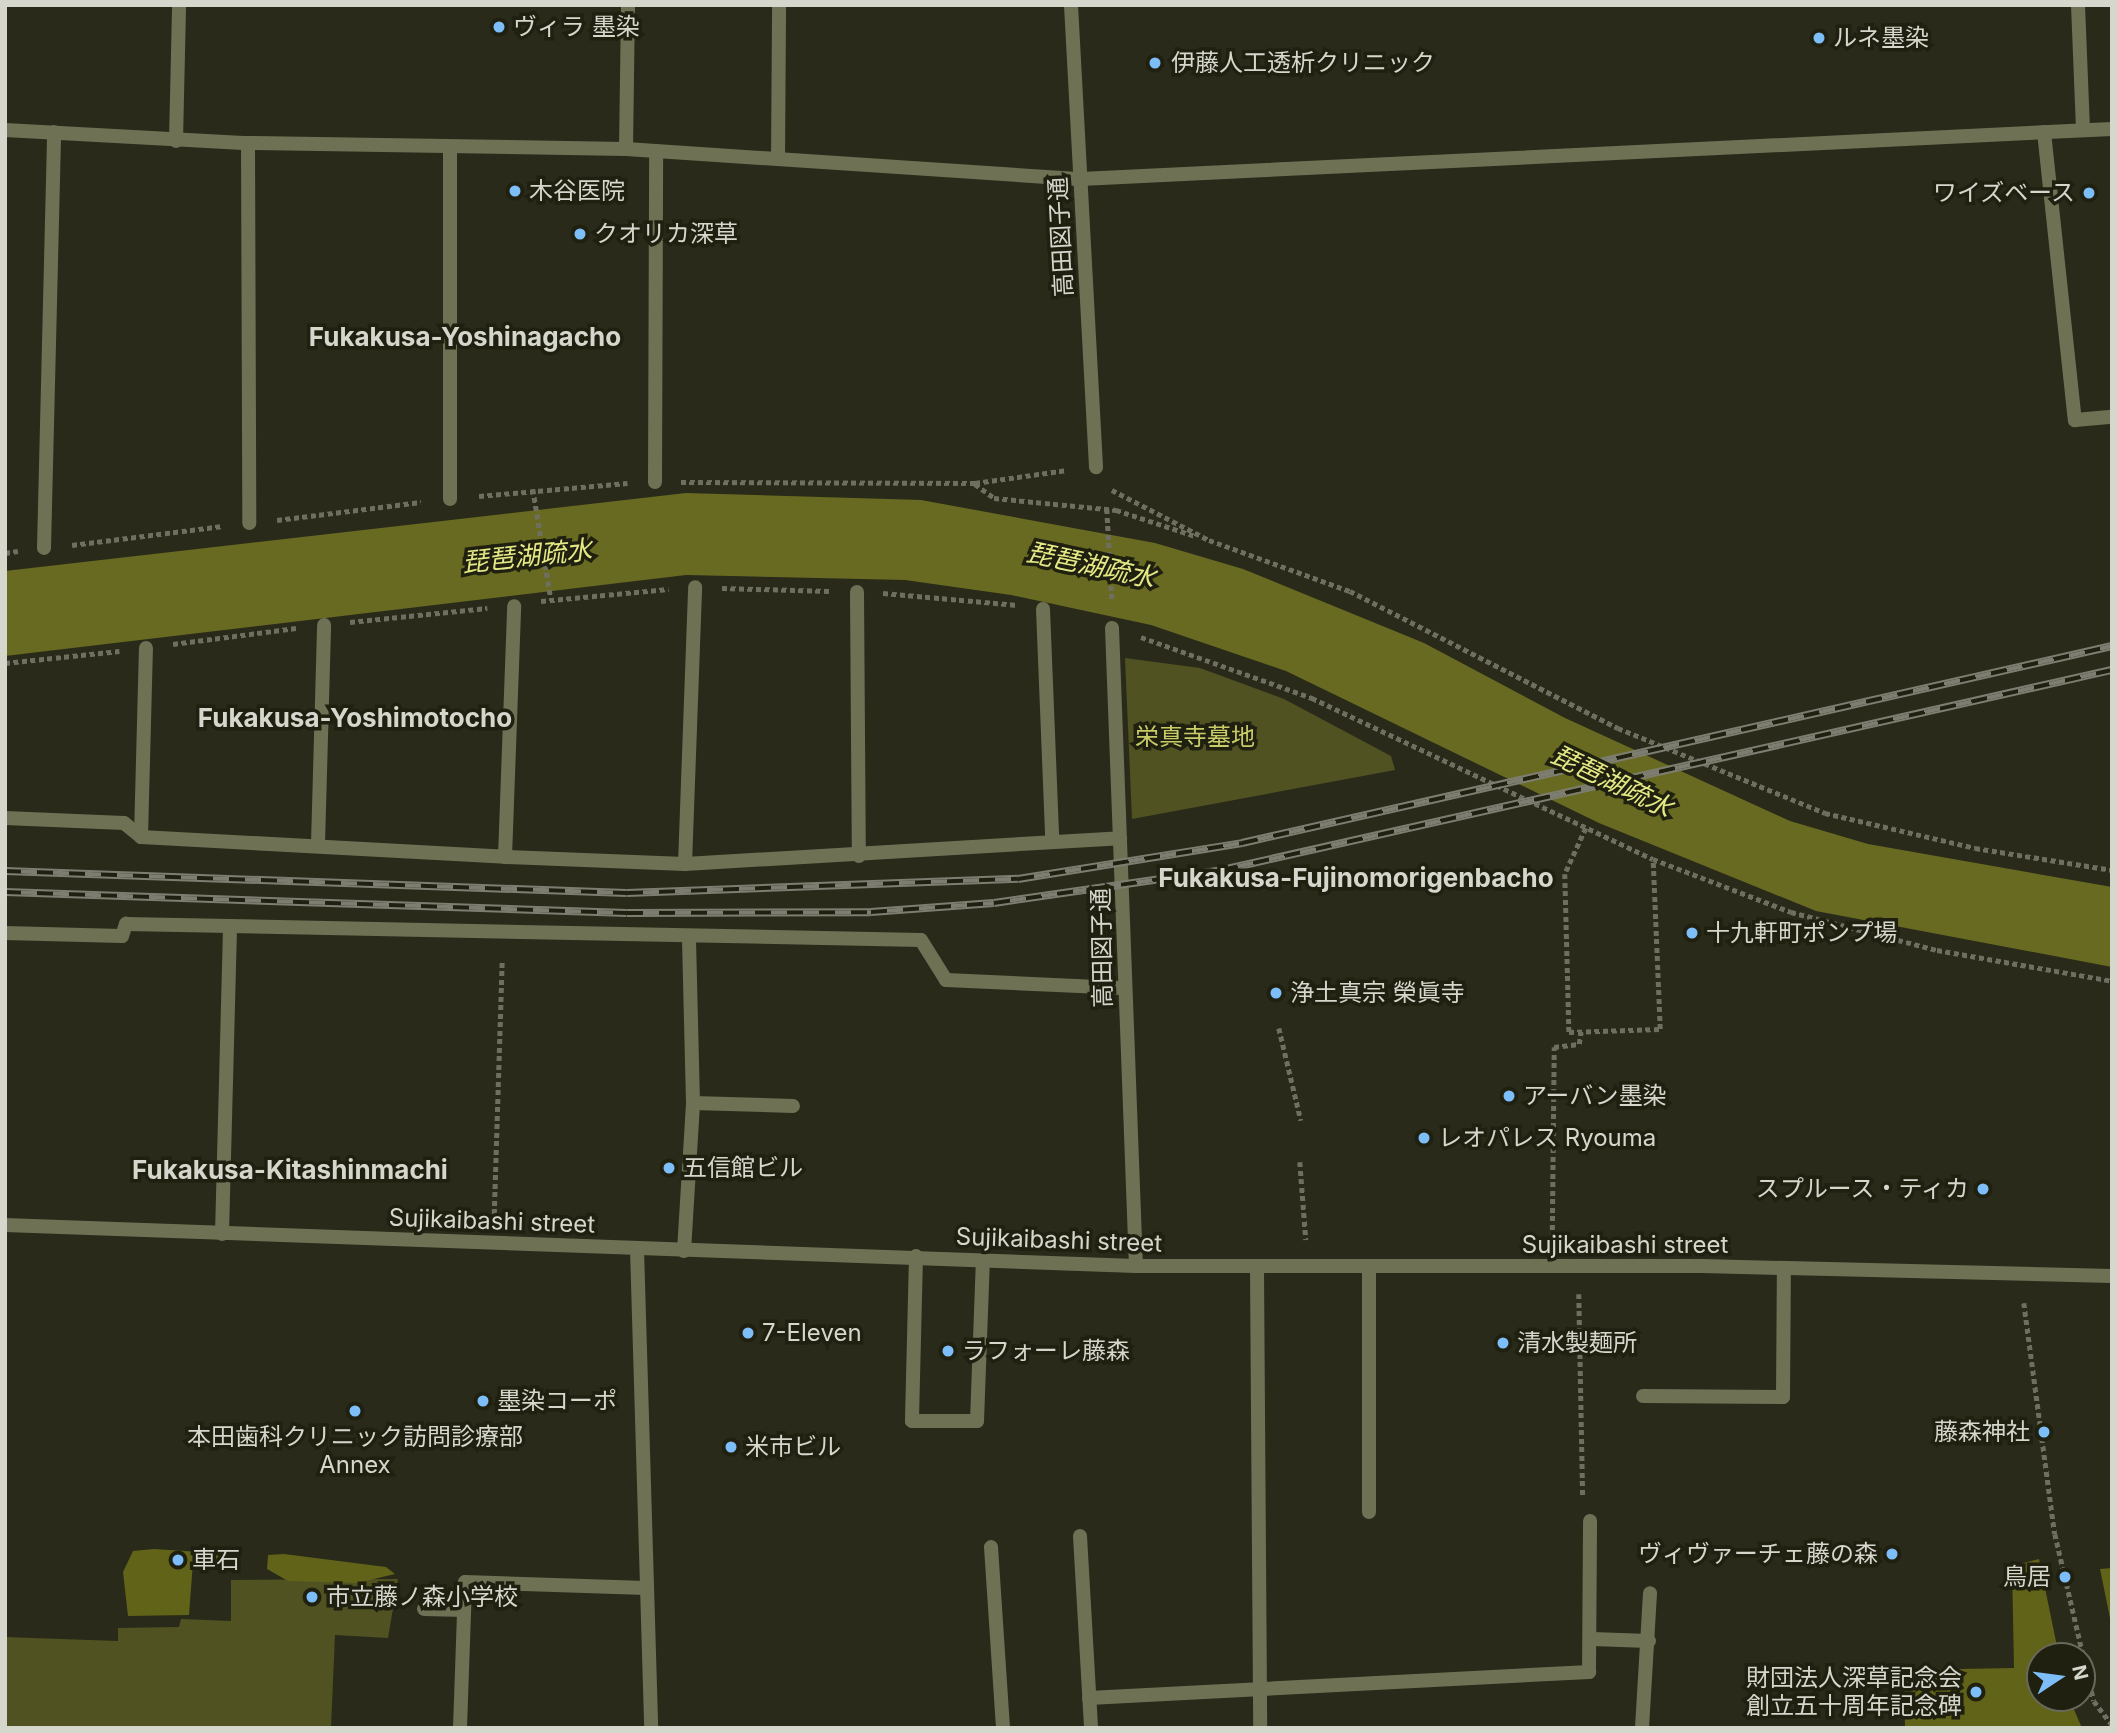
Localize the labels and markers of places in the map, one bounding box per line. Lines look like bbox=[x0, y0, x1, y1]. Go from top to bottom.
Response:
place label: ヴィラ 墨染 bbox=[513, 13, 640, 41]
marker: ヴィラ 墨染 bbox=[491, 19, 507, 35]
place label: ルネ墨染 bbox=[1833, 24, 1929, 52]
marker: ルネ墨染 bbox=[1811, 30, 1827, 46]
place label: 伊藤人工透析クリニック bbox=[1171, 49, 1435, 77]
marker: 伊藤人工透析クリニック bbox=[1145, 53, 1165, 73]
place label: 木谷医院 bbox=[529, 177, 625, 205]
place label: ワイズベース bbox=[1931, 179, 2075, 207]
marker: 木谷医院 bbox=[507, 183, 523, 199]
marker: ワイズベース bbox=[2081, 185, 2097, 201]
place label: クオリカ深草 bbox=[594, 220, 738, 248]
marker: クオリカ深草 bbox=[572, 226, 588, 242]
place label: 十九軒町ポンプ場 bbox=[1706, 919, 1898, 947]
marker: 十九軒町ポンプ場 bbox=[1684, 925, 1700, 941]
place label: 浄土真宗 榮眞寺 bbox=[1290, 979, 1465, 1007]
marker: 浄土真宗 榮眞寺 bbox=[1268, 985, 1284, 1001]
place label: アーバン墨染 bbox=[1523, 1082, 1666, 1110]
marker: アーバン墨染 bbox=[1501, 1088, 1517, 1104]
place label: レオパレス Ryouma bbox=[1438, 1124, 1656, 1152]
marker: レオパレス Ryouma bbox=[1416, 1130, 1432, 1146]
place label: 五信館ビル bbox=[683, 1154, 803, 1182]
marker: 五信館ビル bbox=[661, 1160, 677, 1176]
place label: スプルース・ティカ bbox=[1753, 1175, 1969, 1203]
marker: スプルース・ティカ bbox=[1975, 1181, 1991, 1197]
place label: 7-Eleven bbox=[762, 1319, 862, 1347]
marker: 7-Eleven bbox=[740, 1325, 756, 1341]
place label: 清水製麺所 bbox=[1517, 1329, 1637, 1357]
marker: 清水製麺所 bbox=[1495, 1335, 1511, 1351]
place label: ラフォーレ藤森 bbox=[962, 1337, 1130, 1365]
marker: ラフォーレ藤森 bbox=[940, 1343, 956, 1359]
place label: 墨染コーポ bbox=[497, 1387, 617, 1415]
marker: 墨染コーポ bbox=[475, 1393, 491, 1409]
marker: 本田歯科クリニック訪問診療部 Annex bbox=[347, 1403, 363, 1419]
place label: 藤森神社 bbox=[1934, 1418, 2030, 1446]
place label: 本田歯科クリニック訪問診療部 Annex bbox=[187, 1423, 523, 1479]
marker: 藤森神社 bbox=[2036, 1424, 2052, 1440]
place label: 米市ビル bbox=[745, 1433, 841, 1461]
marker: 米市ビル bbox=[723, 1439, 739, 1455]
place label: ヴィヴァーチェ藤の森 bbox=[1638, 1540, 1878, 1568]
place label: 車石 bbox=[192, 1546, 240, 1574]
marker: ヴィヴァーチェ藤の森 bbox=[1884, 1546, 1900, 1562]
marker: 車石 bbox=[170, 1552, 186, 1568]
place label: 鳥居 bbox=[2003, 1563, 2051, 1591]
marker: 鳥居 bbox=[2057, 1569, 2073, 1585]
place label: 市立藤ノ森小学校 bbox=[326, 1583, 518, 1611]
marker: 市立藤ノ森小学校 bbox=[304, 1589, 320, 1605]
place label: 財団法人深草記念会 創立五十周年記念碑 bbox=[1746, 1664, 1962, 1720]
marker: 財団法人深草記念会 創立五十周年記念碑 bbox=[1968, 1684, 1984, 1700]

